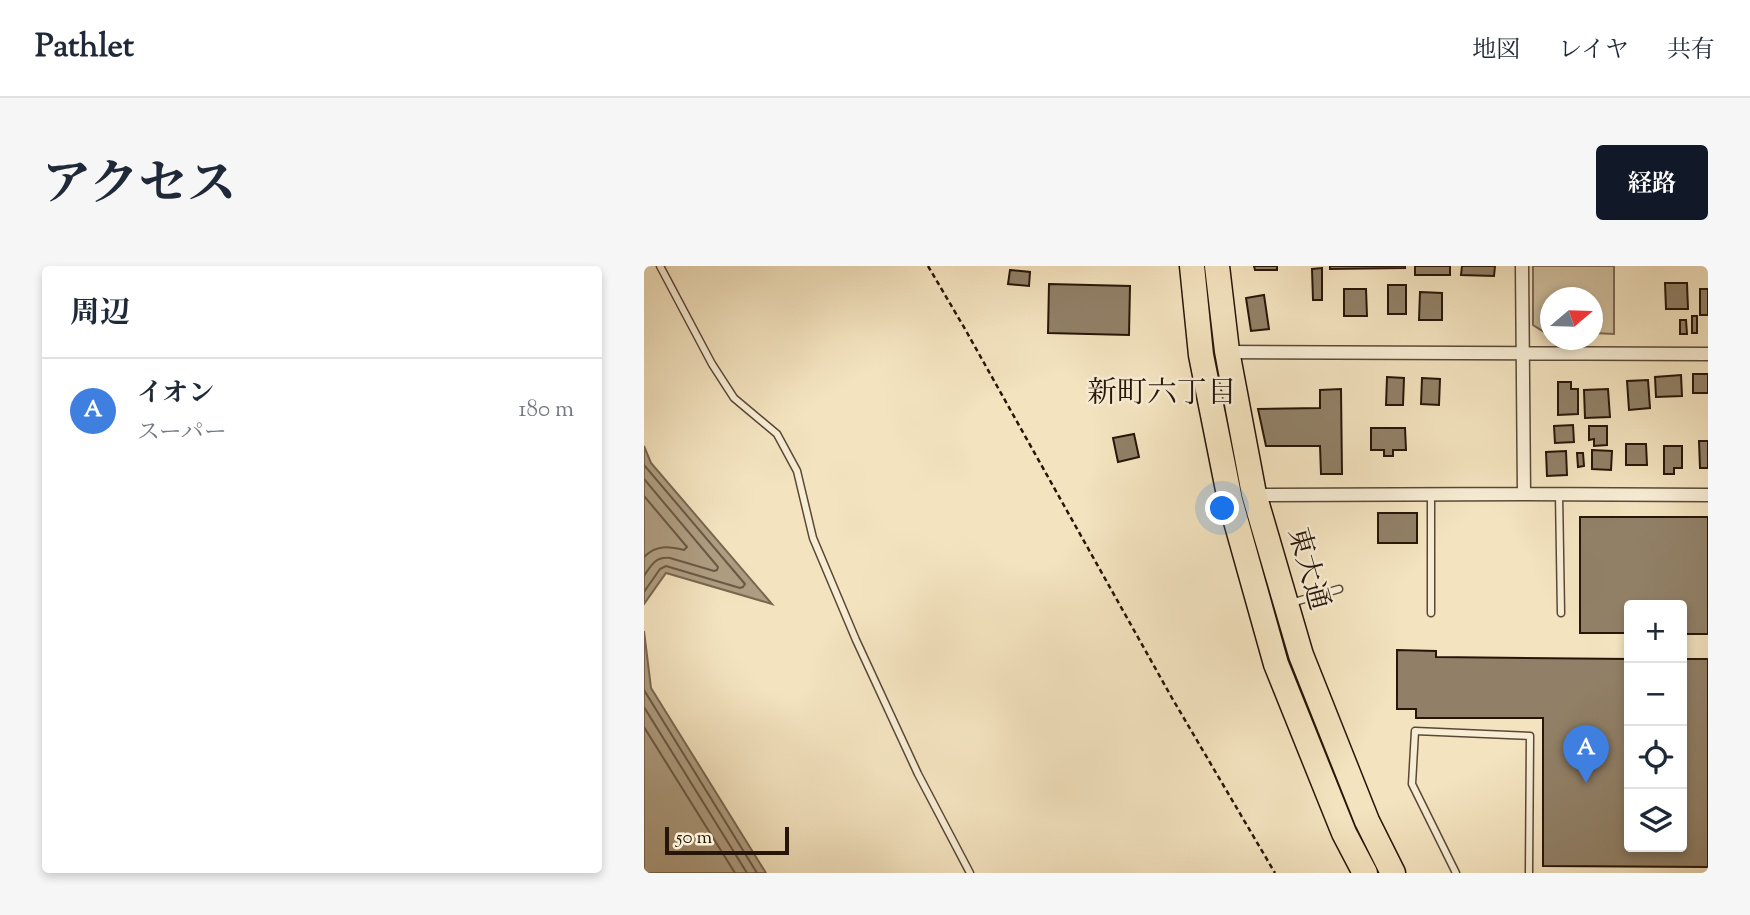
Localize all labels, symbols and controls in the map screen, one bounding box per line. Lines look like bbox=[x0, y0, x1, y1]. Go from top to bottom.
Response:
text: Pathlet bbox=[35, 24, 134, 72]
text: 地図 bbox=[1472, 34, 1520, 68]
text: レイヤ bbox=[1558, 34, 1629, 68]
text: 共有 bbox=[1667, 34, 1715, 68]
button: 経路 bbox=[1596, 145, 1708, 220]
text: アクセス bbox=[42, 152, 237, 222]
north arrow bbox=[1540, 287, 1603, 350]
text: 周辺 bbox=[70, 293, 130, 336]
district label: 新町六丁目 bbox=[1087, 373, 1237, 416]
text: イオン bbox=[137, 376, 214, 413]
text: A bbox=[84, 394, 102, 427]
text: 180 m bbox=[519, 394, 574, 427]
text: スーパー bbox=[137, 417, 227, 450]
your location bbox=[1205, 491, 1239, 525]
street label: 東大通 bbox=[1276, 523, 1338, 615]
map controls bbox=[1624, 600, 1687, 852]
button: + bbox=[1624, 600, 1687, 663]
button: − bbox=[1624, 663, 1687, 726]
pin: A bbox=[1563, 725, 1609, 783]
button: locate bbox=[1624, 726, 1687, 789]
button: layers bbox=[1624, 789, 1687, 852]
scale bar bbox=[665, 824, 789, 856]
text: 50 m bbox=[676, 825, 712, 852]

